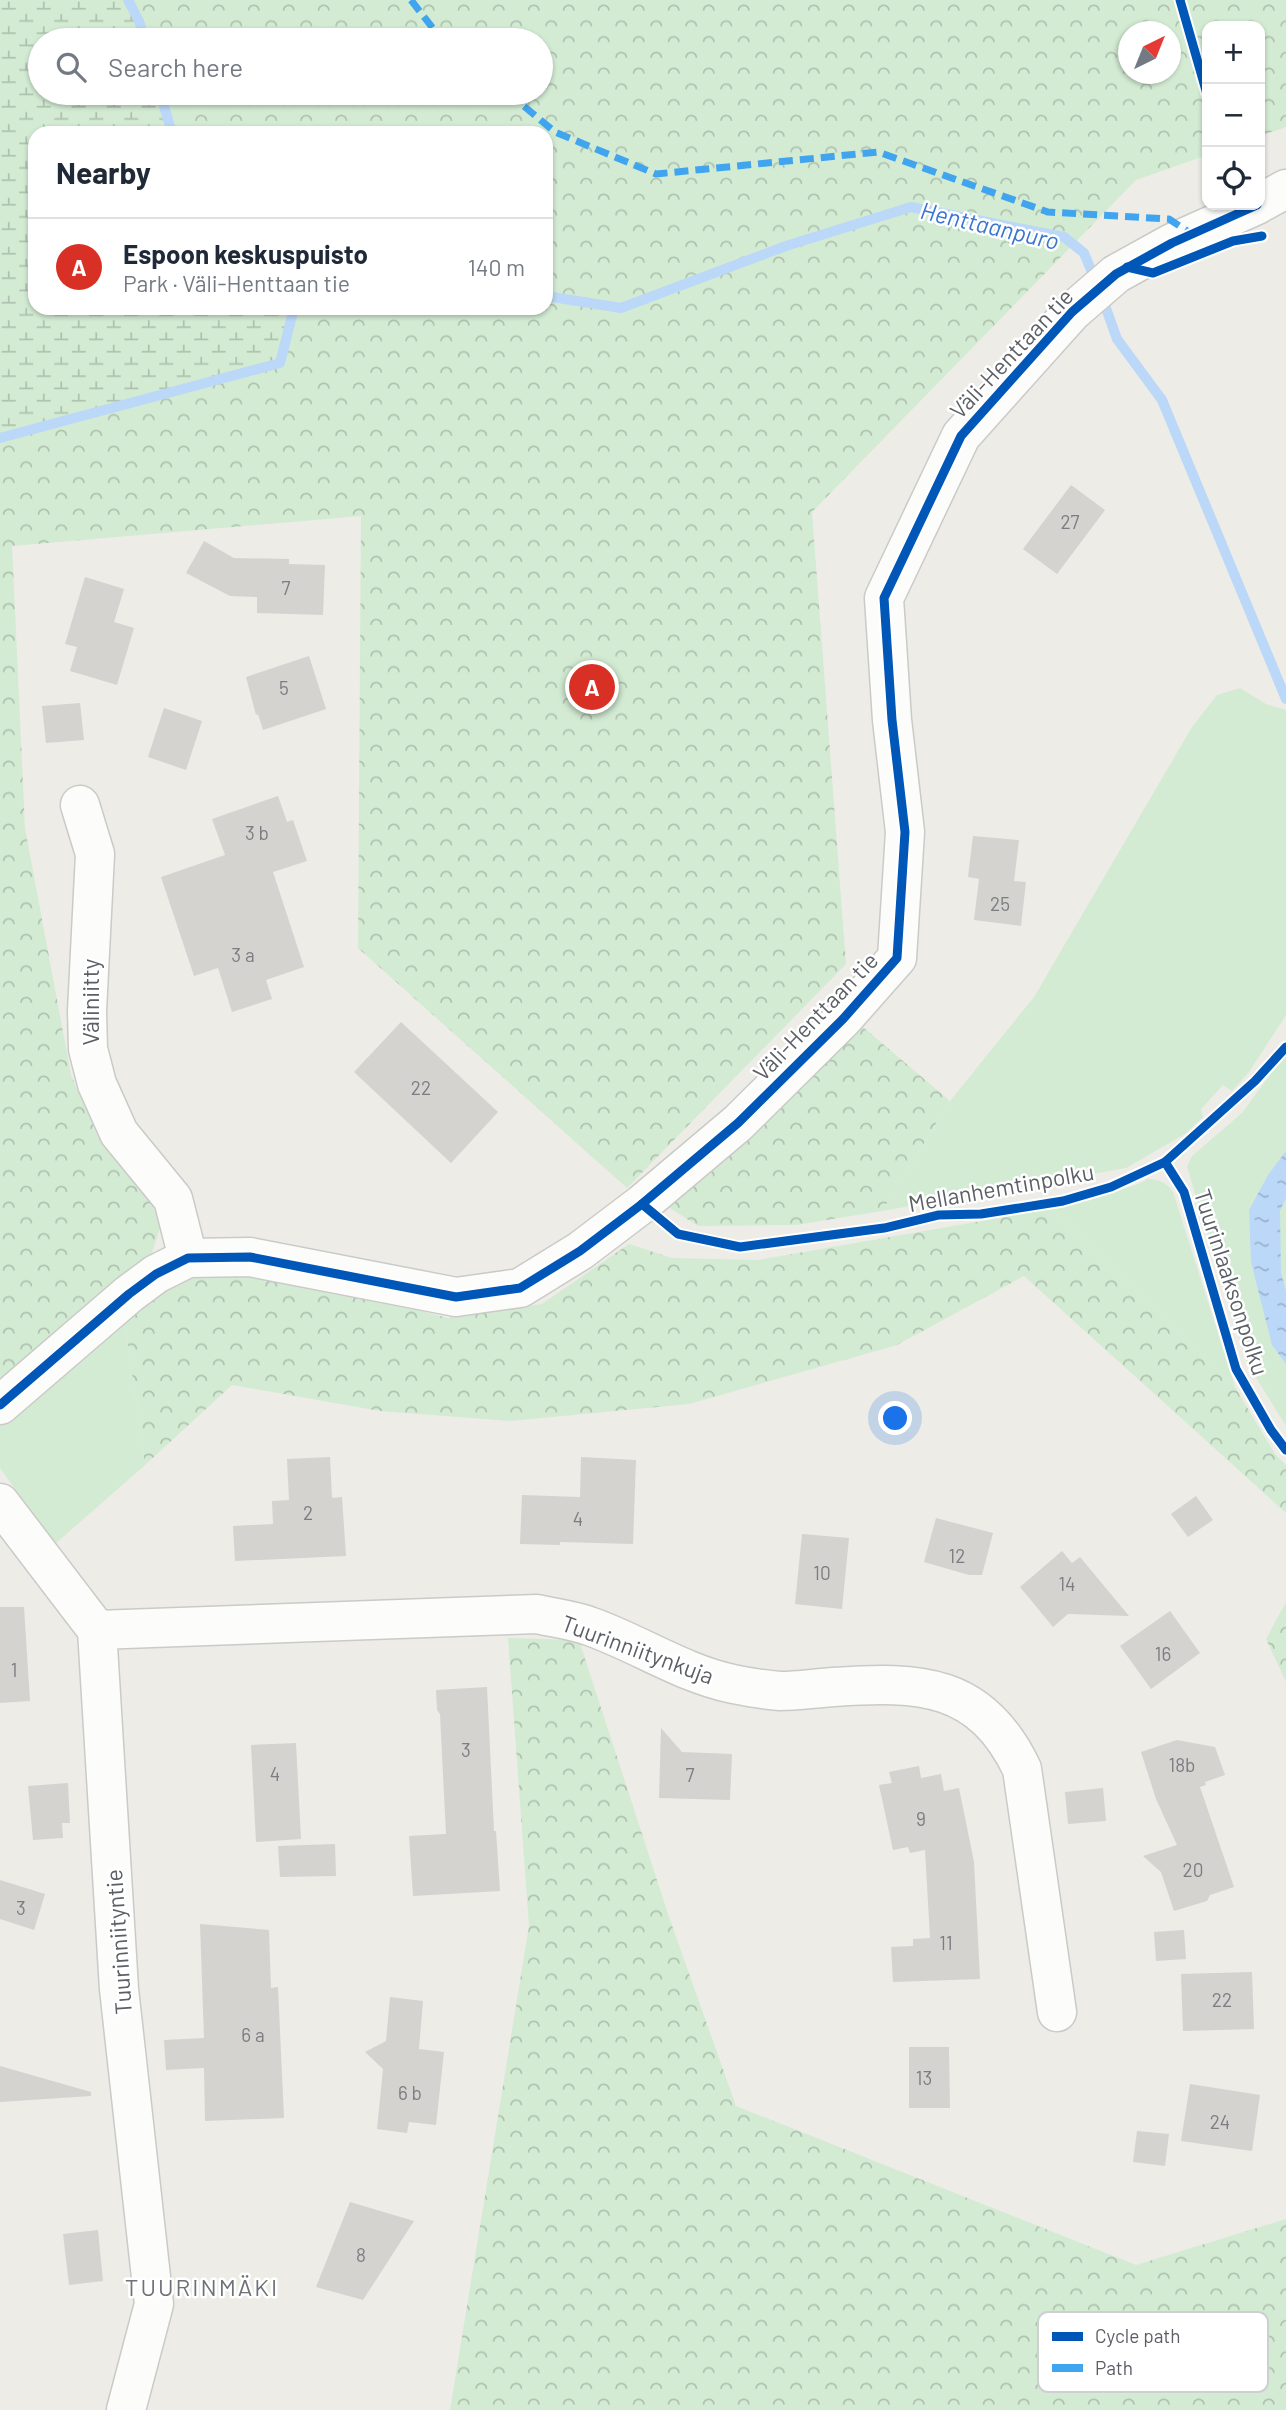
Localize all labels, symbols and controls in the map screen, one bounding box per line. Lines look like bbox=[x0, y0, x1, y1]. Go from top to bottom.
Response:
north arrow bbox=[1118, 21, 1181, 84]
map controls bbox=[1202, 21, 1265, 210]
button: + bbox=[1202, 21, 1265, 84]
search box bbox=[28, 28, 553, 105]
icon: search bbox=[52, 48, 90, 86]
text: Search here bbox=[108, 51, 243, 82]
button: − bbox=[1202, 84, 1265, 147]
button: locate bbox=[1202, 147, 1265, 210]
text: Nearby bbox=[56, 154, 151, 190]
water label: Henttaanpuro bbox=[918, 195, 1062, 255]
text: Espoon keskuspuisto bbox=[123, 238, 368, 269]
text: A bbox=[71, 253, 87, 281]
text: 140 m bbox=[468, 253, 525, 281]
text: Park · Väli-Henttaan tie bbox=[123, 269, 350, 297]
street label: Väli-Henttaan tie bbox=[944, 282, 1078, 424]
house number: 27 bbox=[1060, 510, 1080, 533]
house number: 7 bbox=[282, 576, 291, 599]
pin: A bbox=[569, 661, 615, 713]
house number: 5 bbox=[279, 676, 289, 699]
house number: 3 b bbox=[245, 821, 269, 844]
house number: 25 bbox=[990, 892, 1010, 915]
house number: 3 a bbox=[231, 943, 255, 966]
street label: Väli-Henttaan tie bbox=[747, 946, 883, 1086]
street label: Väliniitty bbox=[76, 958, 104, 1045]
house number: 22 bbox=[411, 1076, 431, 1099]
street label: Mellanhemtinpolku bbox=[906, 1157, 1096, 1217]
street label: Tuurinlaaksonpolku bbox=[1189, 1185, 1275, 1379]
your location bbox=[878, 1401, 912, 1435]
house number: 2 bbox=[303, 1501, 313, 1524]
house number: 4 bbox=[573, 1507, 583, 1530]
house number: 12 bbox=[949, 1544, 965, 1567]
house number: 10 bbox=[813, 1561, 831, 1584]
house number: 14 bbox=[1058, 1572, 1076, 1595]
street label: Tuurinniitynkuja bbox=[558, 1608, 718, 1690]
house number: 16 bbox=[1155, 1642, 1171, 1665]
house number: 1 bbox=[11, 1658, 17, 1681]
house number: 3 bbox=[461, 1738, 471, 1761]
house number: 18b bbox=[1169, 1753, 1195, 1776]
house number: 4 bbox=[270, 1762, 280, 1785]
house number: 7 bbox=[686, 1763, 695, 1786]
house number: 9 bbox=[916, 1807, 926, 1830]
house number: 20 bbox=[1183, 1858, 1203, 1881]
street label: Tuurinniityntie bbox=[99, 1869, 137, 2015]
house number: 3 bbox=[16, 1896, 26, 1919]
house number: 11 bbox=[939, 1931, 953, 1954]
house number: 22 bbox=[1212, 1988, 1232, 2011]
house number: 6 a bbox=[241, 2023, 265, 2046]
house number: 13 bbox=[916, 2066, 932, 2089]
house number: 6 b bbox=[398, 2081, 422, 2104]
house number: 24 bbox=[1210, 2110, 1230, 2133]
house number: 8 bbox=[356, 2243, 366, 2266]
district label: TUURINMÄKI bbox=[125, 2272, 279, 2301]
legend bbox=[1038, 2312, 1268, 2392]
text: Cycle path bbox=[1095, 2324, 1180, 2347]
text: Path bbox=[1095, 2356, 1133, 2379]

